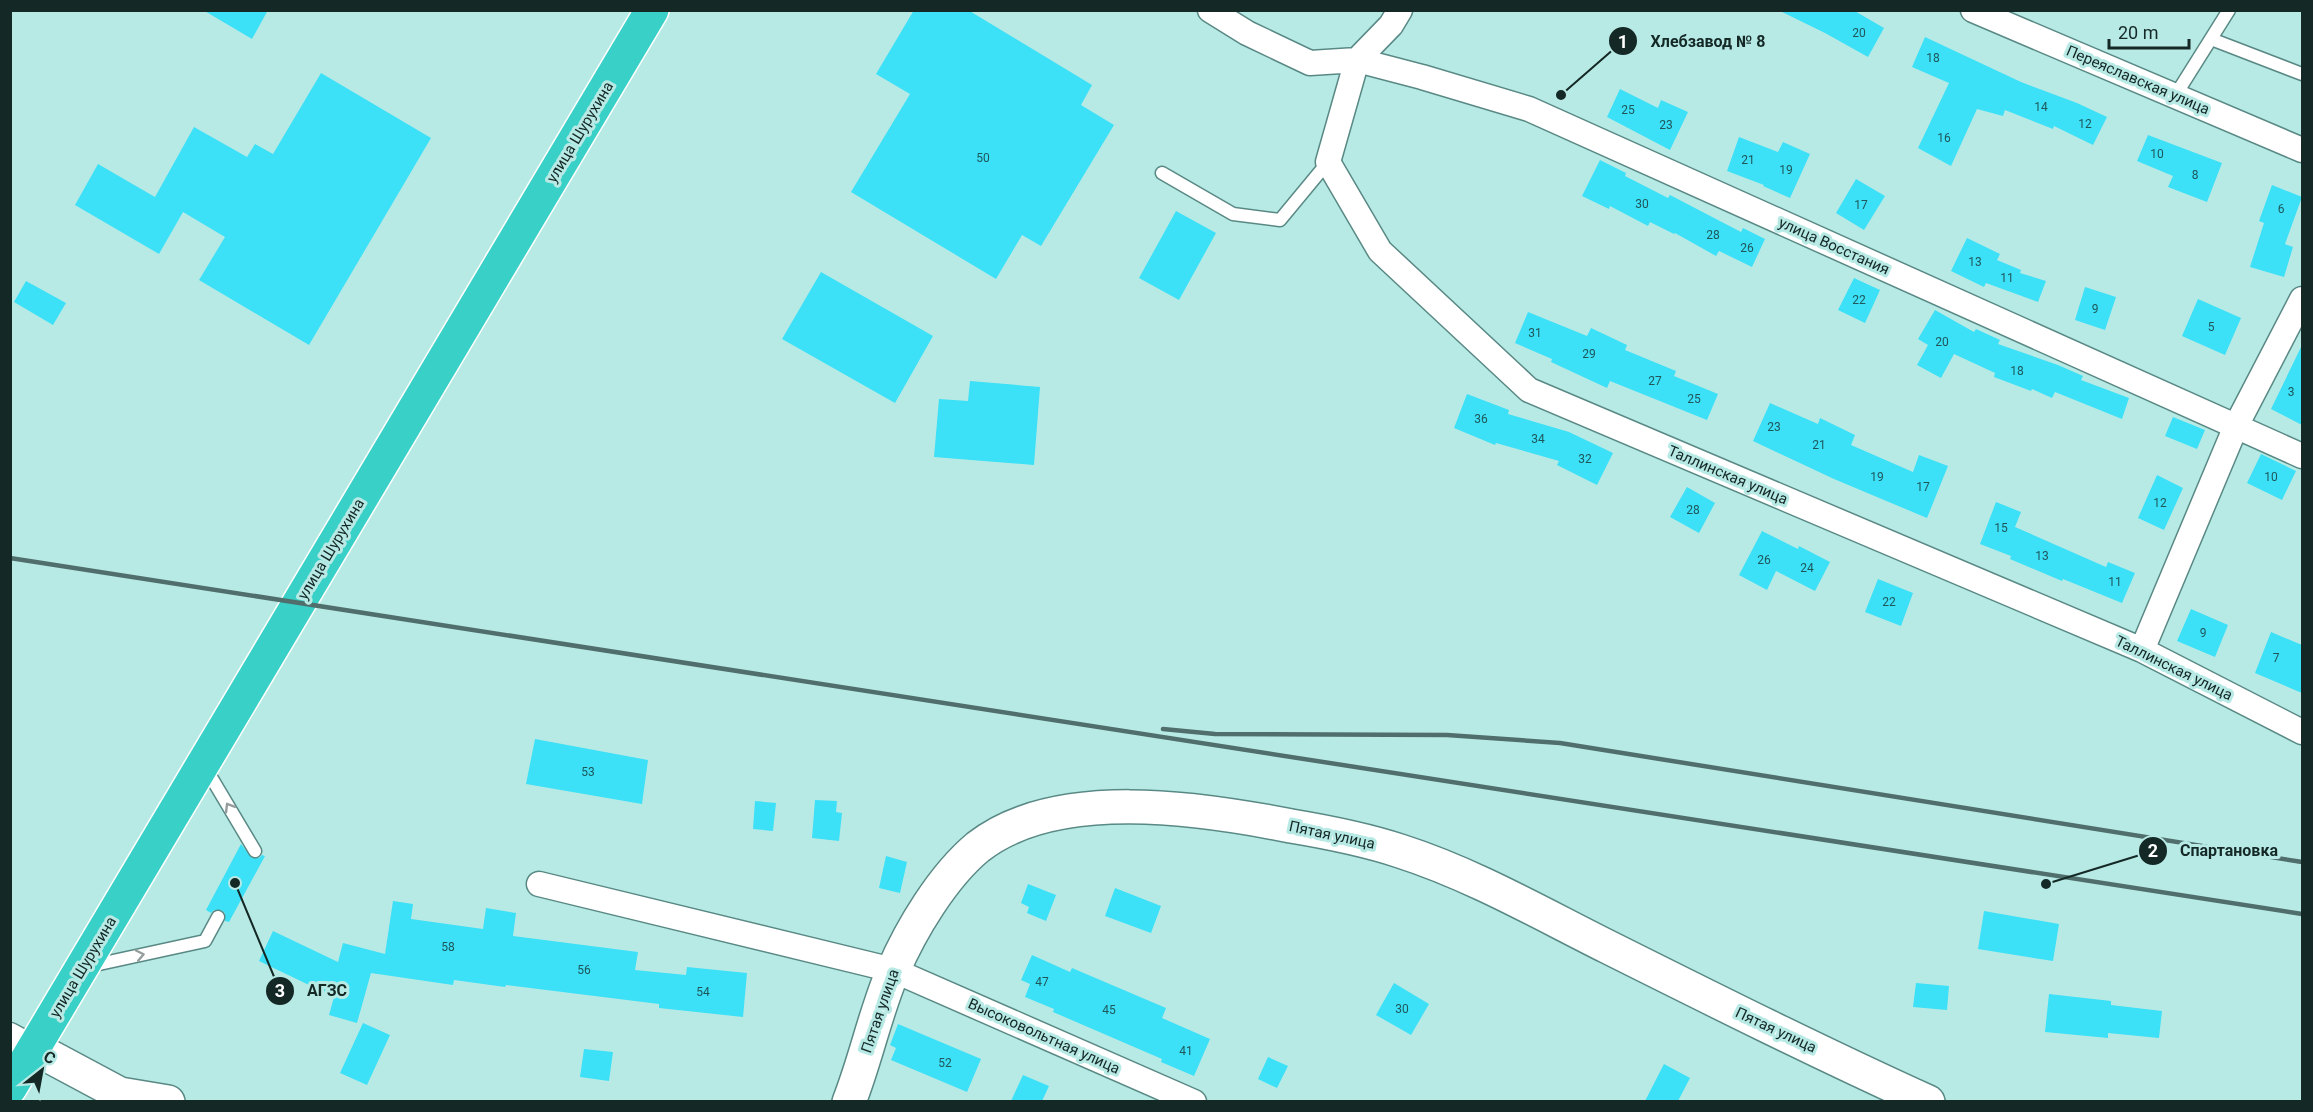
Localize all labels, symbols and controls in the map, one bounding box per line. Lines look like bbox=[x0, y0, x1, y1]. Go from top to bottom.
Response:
scale bar bbox=[2109, 12, 2188, 50]
text: 20 m bbox=[2118, 22, 2158, 43]
callout: Хлебзавод № 8 bbox=[1608, 24, 1777, 58]
house number: 20 bbox=[1852, 26, 1866, 40]
text: 1 bbox=[1618, 31, 1628, 52]
text: Хлебзавод № 8 bbox=[1651, 32, 1765, 51]
street label: Переяславская улица bbox=[2064, 42, 2212, 118]
house number: 18 bbox=[1926, 51, 1940, 65]
street label: улица Шурухина bbox=[543, 78, 617, 186]
house number: 14 bbox=[2034, 100, 2048, 114]
house number: 25 bbox=[1621, 103, 1635, 117]
house number: 12 bbox=[2078, 117, 2092, 131]
house number: 23 bbox=[1659, 118, 1673, 132]
house number: 16 bbox=[1937, 131, 1951, 145]
house number: 10 bbox=[2150, 147, 2164, 161]
house number: 50 bbox=[976, 151, 990, 165]
house number: 21 bbox=[1741, 153, 1755, 167]
house number: 19 bbox=[1779, 163, 1793, 177]
house number: 8 bbox=[2192, 168, 2199, 182]
house number: 30 bbox=[1635, 197, 1649, 211]
house number: 17 bbox=[1854, 198, 1868, 212]
house number: 6 bbox=[2278, 202, 2285, 216]
street label: улица Восстания bbox=[1776, 214, 1892, 278]
house number: 28 bbox=[1706, 228, 1720, 242]
house number: 26 bbox=[1740, 241, 1754, 255]
house number: 13 bbox=[1968, 255, 1982, 269]
house number: 11 bbox=[2000, 271, 2014, 285]
house number: 22 bbox=[1852, 293, 1866, 307]
house number: 9 bbox=[2092, 302, 2098, 316]
house number: 5 bbox=[2208, 320, 2215, 334]
house number: 31 bbox=[1528, 326, 1542, 340]
house number: 20 bbox=[1935, 335, 1949, 349]
house number: 29 bbox=[1582, 347, 1596, 361]
house number: 18 bbox=[2010, 364, 2024, 378]
house number: 27 bbox=[1648, 374, 1662, 388]
house number: 3 bbox=[2288, 385, 2294, 399]
house number: 25 bbox=[1687, 392, 1701, 406]
house number: 36 bbox=[1474, 412, 1488, 426]
house number: 23 bbox=[1767, 420, 1781, 434]
house number: 34 bbox=[1531, 432, 1545, 446]
house number: 21 bbox=[1812, 438, 1826, 452]
street label: Таллинская улица bbox=[1665, 442, 1791, 508]
house number: 32 bbox=[1578, 452, 1592, 466]
house number: 19 bbox=[1870, 470, 1884, 484]
house number: 10 bbox=[2264, 470, 2278, 484]
house number: 17 bbox=[1916, 480, 1930, 494]
street label: улица Шурухина bbox=[294, 495, 368, 603]
house number: 12 bbox=[2153, 496, 2167, 510]
house number: 28 bbox=[1686, 503, 1700, 517]
house number: 15 bbox=[1994, 521, 2008, 535]
house number: 13 bbox=[2035, 549, 2049, 563]
house number: 26 bbox=[1757, 553, 1771, 567]
house number: 24 bbox=[1800, 561, 1814, 575]
house number: 11 bbox=[2108, 575, 2122, 589]
house number: 22 bbox=[1882, 595, 1896, 609]
house number: 9 bbox=[2200, 626, 2206, 640]
street label: Таллинская улица bbox=[2112, 632, 2236, 704]
house number: 7 bbox=[2273, 651, 2280, 665]
house number: 53 bbox=[581, 765, 595, 779]
one-way arrow bbox=[225, 803, 237, 813]
street label: Пятая улица bbox=[1287, 817, 1377, 853]
callout: Спартановка bbox=[2138, 834, 2290, 868]
text: 2 bbox=[2148, 840, 2158, 861]
text: Спартановка bbox=[2180, 841, 2278, 860]
street label: улица Шурухина bbox=[46, 913, 120, 1021]
house number: 58 bbox=[441, 940, 455, 954]
one-way arrow bbox=[135, 949, 145, 962]
house number: 56 bbox=[577, 963, 591, 977]
street label: Пятая улица bbox=[857, 967, 903, 1055]
callout: АГЗС bbox=[265, 974, 359, 1008]
house number: 47 bbox=[1035, 975, 1049, 989]
text: 3 bbox=[275, 980, 285, 1001]
text: АГЗС bbox=[307, 981, 347, 1000]
house number: 54 bbox=[696, 985, 710, 999]
street label: Высоковольтная улица bbox=[965, 994, 1123, 1078]
house number: 30 bbox=[1395, 1002, 1409, 1016]
house number: 45 bbox=[1102, 1003, 1116, 1017]
street label: Пятая улица bbox=[1733, 1003, 1819, 1057]
north arrow bbox=[12, 1040, 72, 1100]
house number: 41 bbox=[1179, 1044, 1193, 1058]
text: С bbox=[40, 1047, 59, 1068]
house number: 52 bbox=[938, 1056, 952, 1070]

